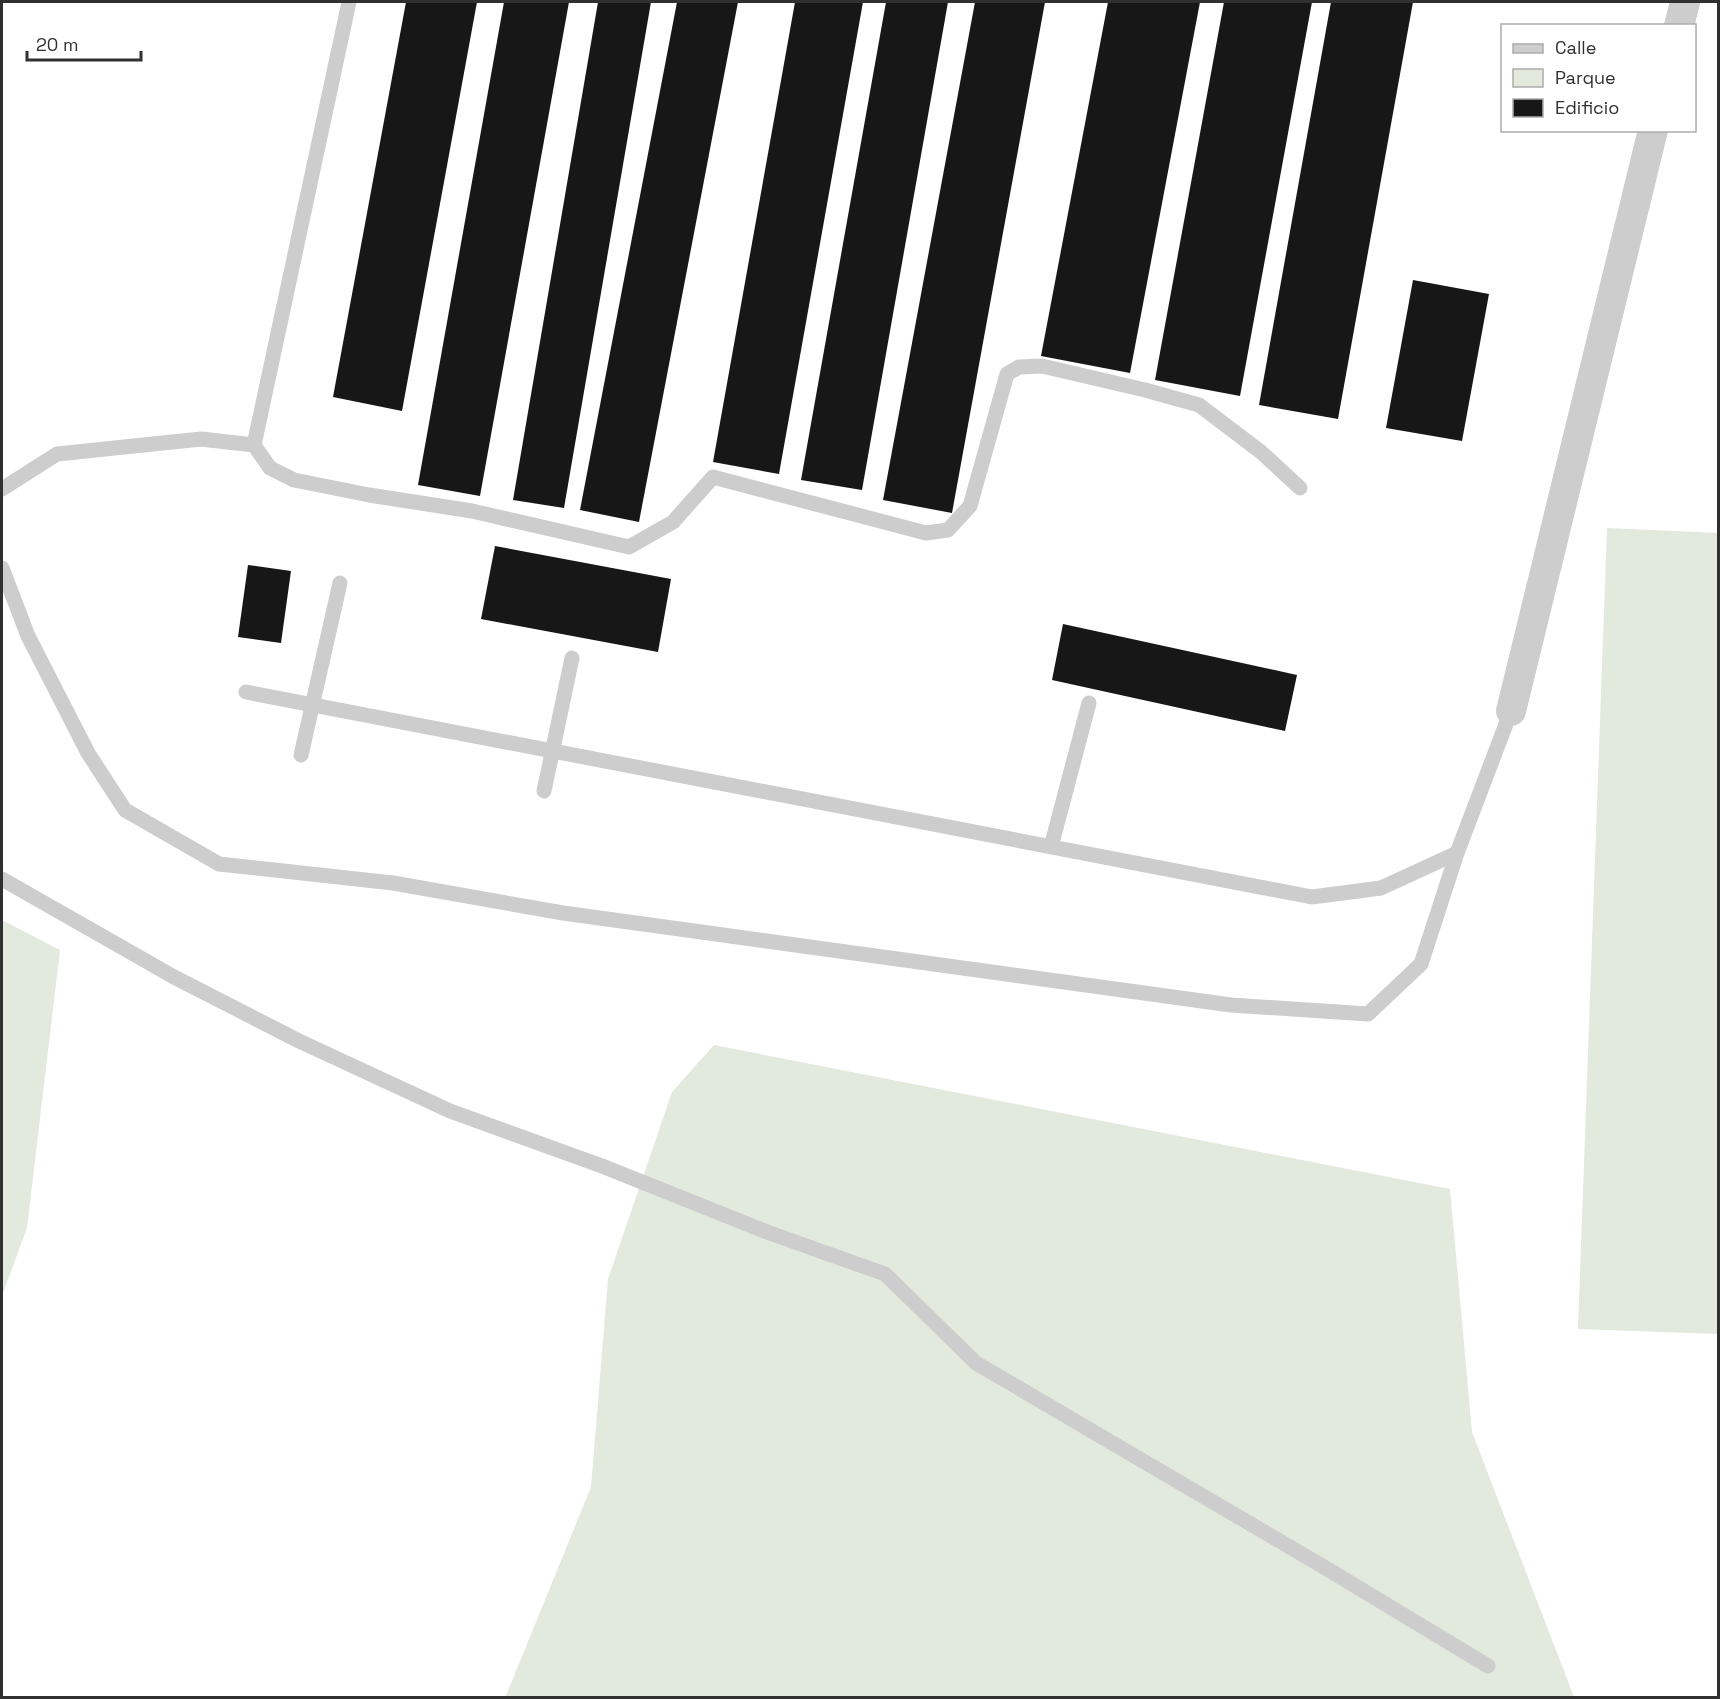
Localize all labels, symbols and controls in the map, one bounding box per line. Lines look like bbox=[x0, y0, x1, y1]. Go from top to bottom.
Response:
scale bar bbox=[27, 24, 141, 62]
legend bbox=[1501, 24, 1696, 132]
text: 20 m bbox=[36, 33, 79, 56]
text: Calle bbox=[1555, 36, 1596, 59]
text: Parque bbox=[1555, 66, 1616, 89]
text: Edificio bbox=[1555, 96, 1619, 119]

